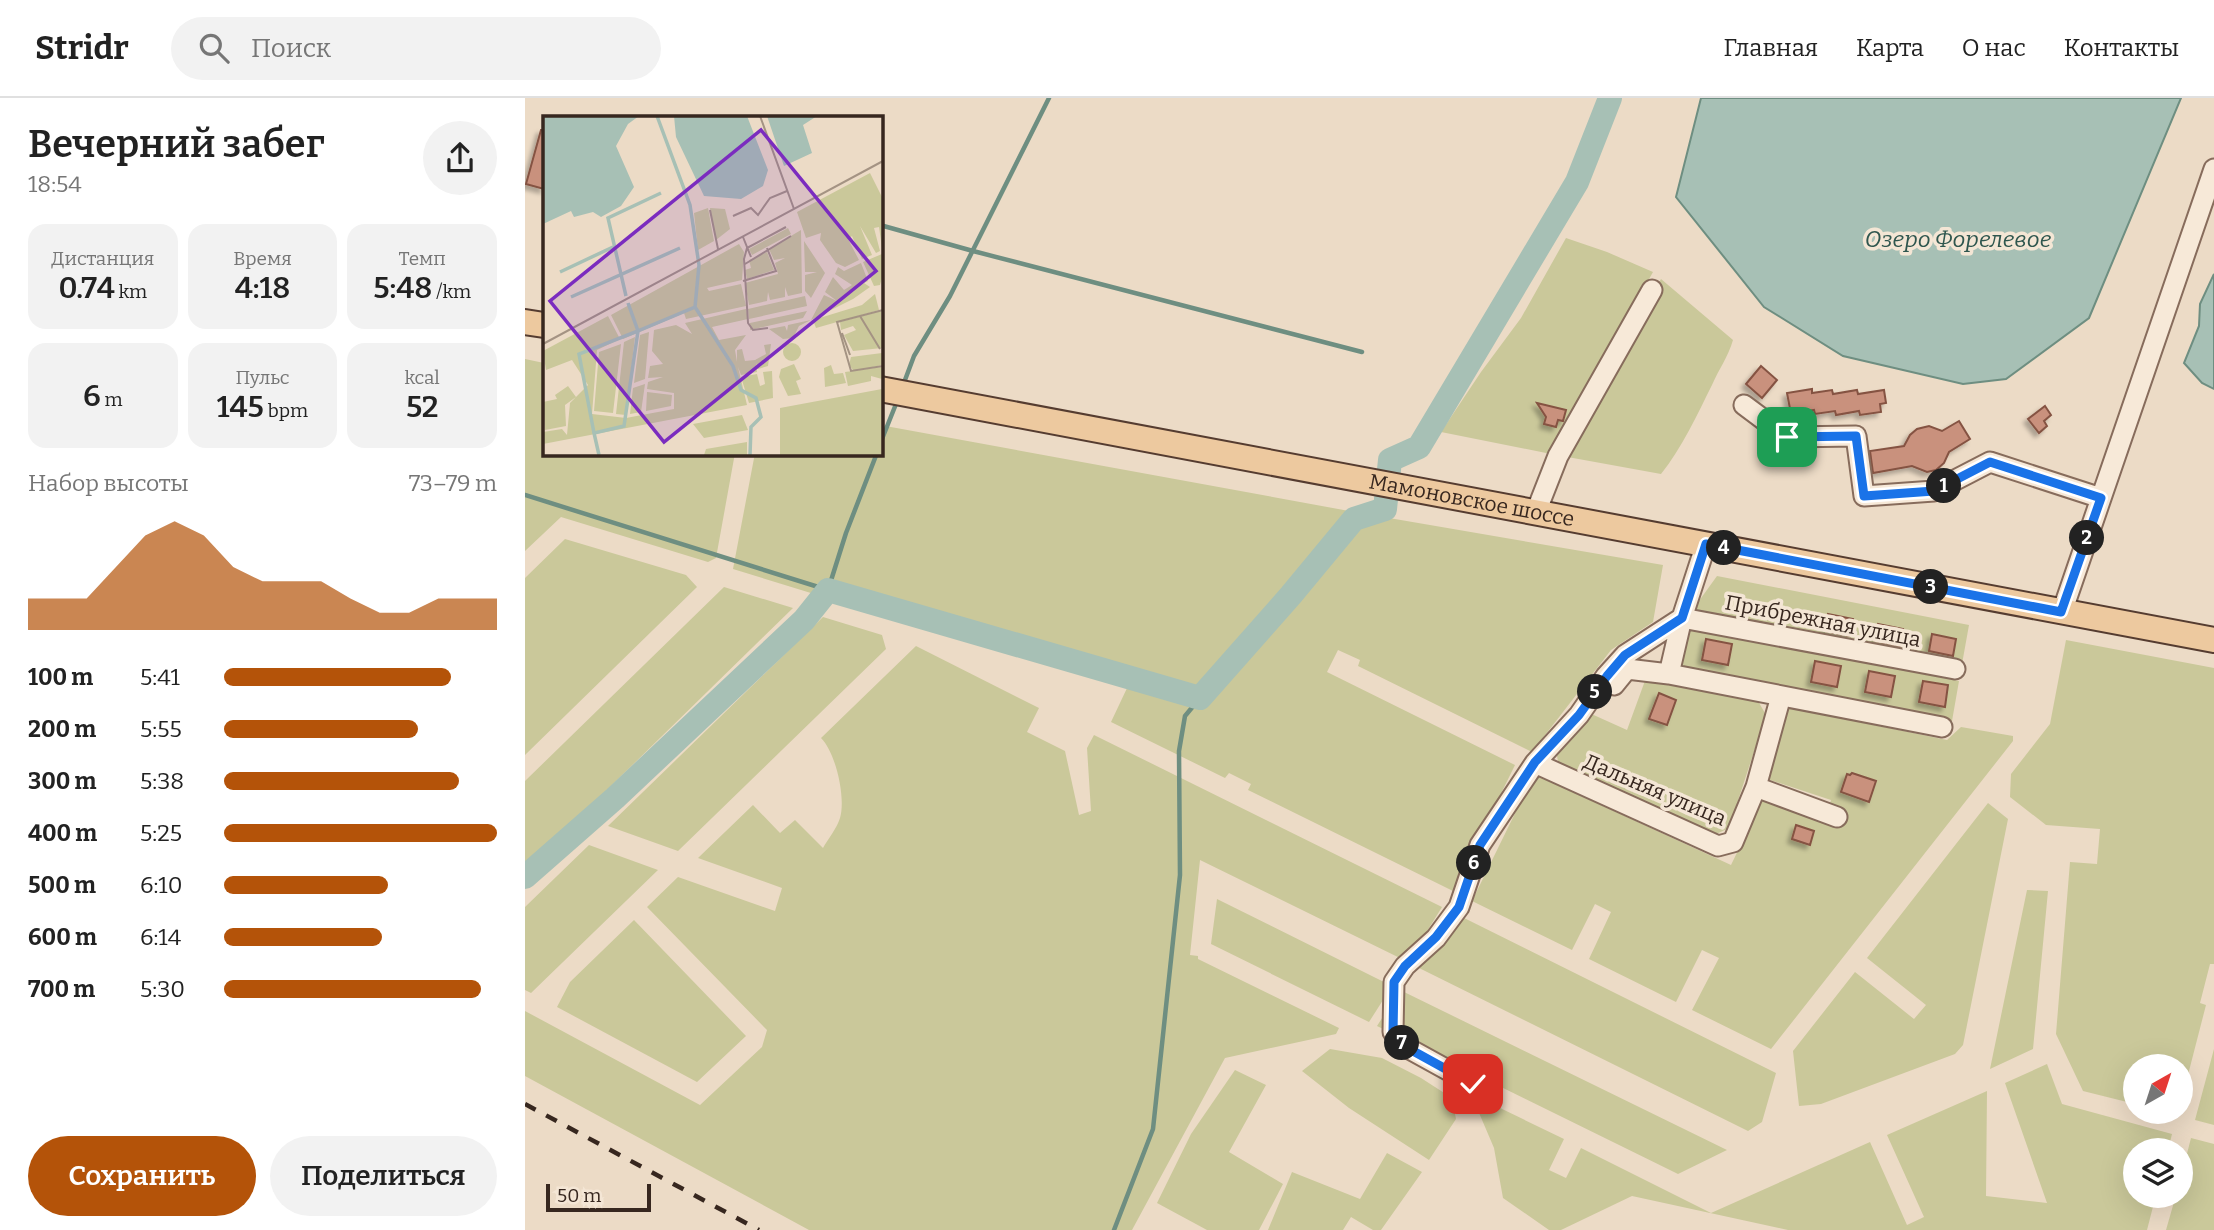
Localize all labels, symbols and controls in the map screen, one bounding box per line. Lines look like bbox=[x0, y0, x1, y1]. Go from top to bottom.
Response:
search box bbox=[171, 17, 661, 80]
text: Stridr bbox=[35, 28, 129, 68]
icon: search bbox=[195, 29, 233, 67]
text: Поиск bbox=[251, 33, 331, 64]
text: Главная bbox=[1723, 34, 1818, 62]
text: Карта bbox=[1856, 34, 1924, 62]
text: О нас bbox=[1962, 34, 2026, 62]
text: Контакты bbox=[2064, 34, 2179, 62]
inset map bbox=[543, 116, 882, 455]
text: Вечерний забег bbox=[28, 121, 325, 167]
button: share bbox=[423, 121, 497, 195]
text: 18:54 bbox=[28, 170, 82, 198]
water label: Озеро Форелевое bbox=[1865, 225, 2052, 253]
text: Дистанция bbox=[51, 247, 154, 270]
text: Время bbox=[233, 247, 292, 270]
text: Темп bbox=[398, 247, 446, 270]
text: 0.74 bbox=[59, 270, 115, 306]
text: 4:18 bbox=[235, 270, 290, 306]
text: 5:48 bbox=[373, 270, 432, 306]
text: km bbox=[115, 280, 147, 303]
text: /km bbox=[432, 280, 471, 303]
text: Пульс bbox=[235, 366, 290, 389]
text: kcal bbox=[404, 366, 440, 389]
text: 6 bbox=[83, 378, 101, 414]
text: m bbox=[101, 388, 123, 411]
text: 145 bbox=[217, 389, 264, 425]
text: 52 bbox=[406, 389, 438, 425]
text: bpm bbox=[264, 399, 308, 422]
pin bbox=[1757, 407, 1817, 467]
icon: arrive bbox=[1768, 418, 1806, 456]
street label: Мамоновское шоссе bbox=[1367, 468, 1576, 532]
pin: 1 bbox=[1927, 468, 1961, 504]
text: Набор высоты bbox=[28, 469, 189, 497]
text: 73–79 m bbox=[409, 469, 497, 497]
text: 1 bbox=[1939, 474, 1948, 497]
pin: 2 bbox=[2069, 520, 2105, 556]
text: 2 bbox=[2081, 526, 2092, 549]
pin: 4 bbox=[1707, 531, 1741, 566]
text: 4 bbox=[1718, 536, 1729, 559]
pin: 3 bbox=[1913, 570, 1949, 604]
text: 3 bbox=[1925, 575, 1936, 598]
street label: Прибрежная улица bbox=[1723, 589, 1924, 653]
text: 100 m bbox=[28, 663, 93, 691]
text: 5:41 bbox=[140, 663, 180, 691]
pin: 5 bbox=[1577, 674, 1613, 710]
text: 5 bbox=[1589, 680, 1600, 703]
text: 200 m bbox=[28, 715, 96, 743]
text: 5:55 bbox=[140, 715, 182, 743]
street label: Дальняя улица bbox=[1580, 748, 1731, 832]
text: 300 m bbox=[28, 767, 97, 795]
text: 5:38 bbox=[140, 767, 184, 795]
text: 400 m bbox=[28, 819, 97, 847]
text: 5:25 bbox=[140, 819, 182, 847]
pin: 6 bbox=[1457, 846, 1492, 880]
text: 6 bbox=[1468, 851, 1479, 874]
text: 500 m bbox=[28, 871, 96, 899]
text: 6:10 bbox=[140, 871, 182, 899]
text: 600 m bbox=[28, 923, 97, 951]
text: 6:14 bbox=[140, 923, 181, 951]
text: 700 m bbox=[28, 975, 95, 1003]
text: 5:30 bbox=[140, 975, 185, 1003]
pin: 7 bbox=[1385, 1026, 1419, 1060]
text: 7 bbox=[1396, 1031, 1407, 1054]
pin bbox=[1443, 1054, 1503, 1114]
north arrow bbox=[2123, 1054, 2193, 1124]
map controls bbox=[2123, 1054, 2193, 1208]
icon: check bbox=[1454, 1065, 1492, 1103]
button: Сохранить bbox=[28, 1136, 256, 1216]
button: Поделиться bbox=[270, 1136, 497, 1216]
button: layers bbox=[2123, 1138, 2193, 1208]
scale bar bbox=[546, 1181, 651, 1213]
text: 50 m bbox=[557, 1184, 601, 1207]

